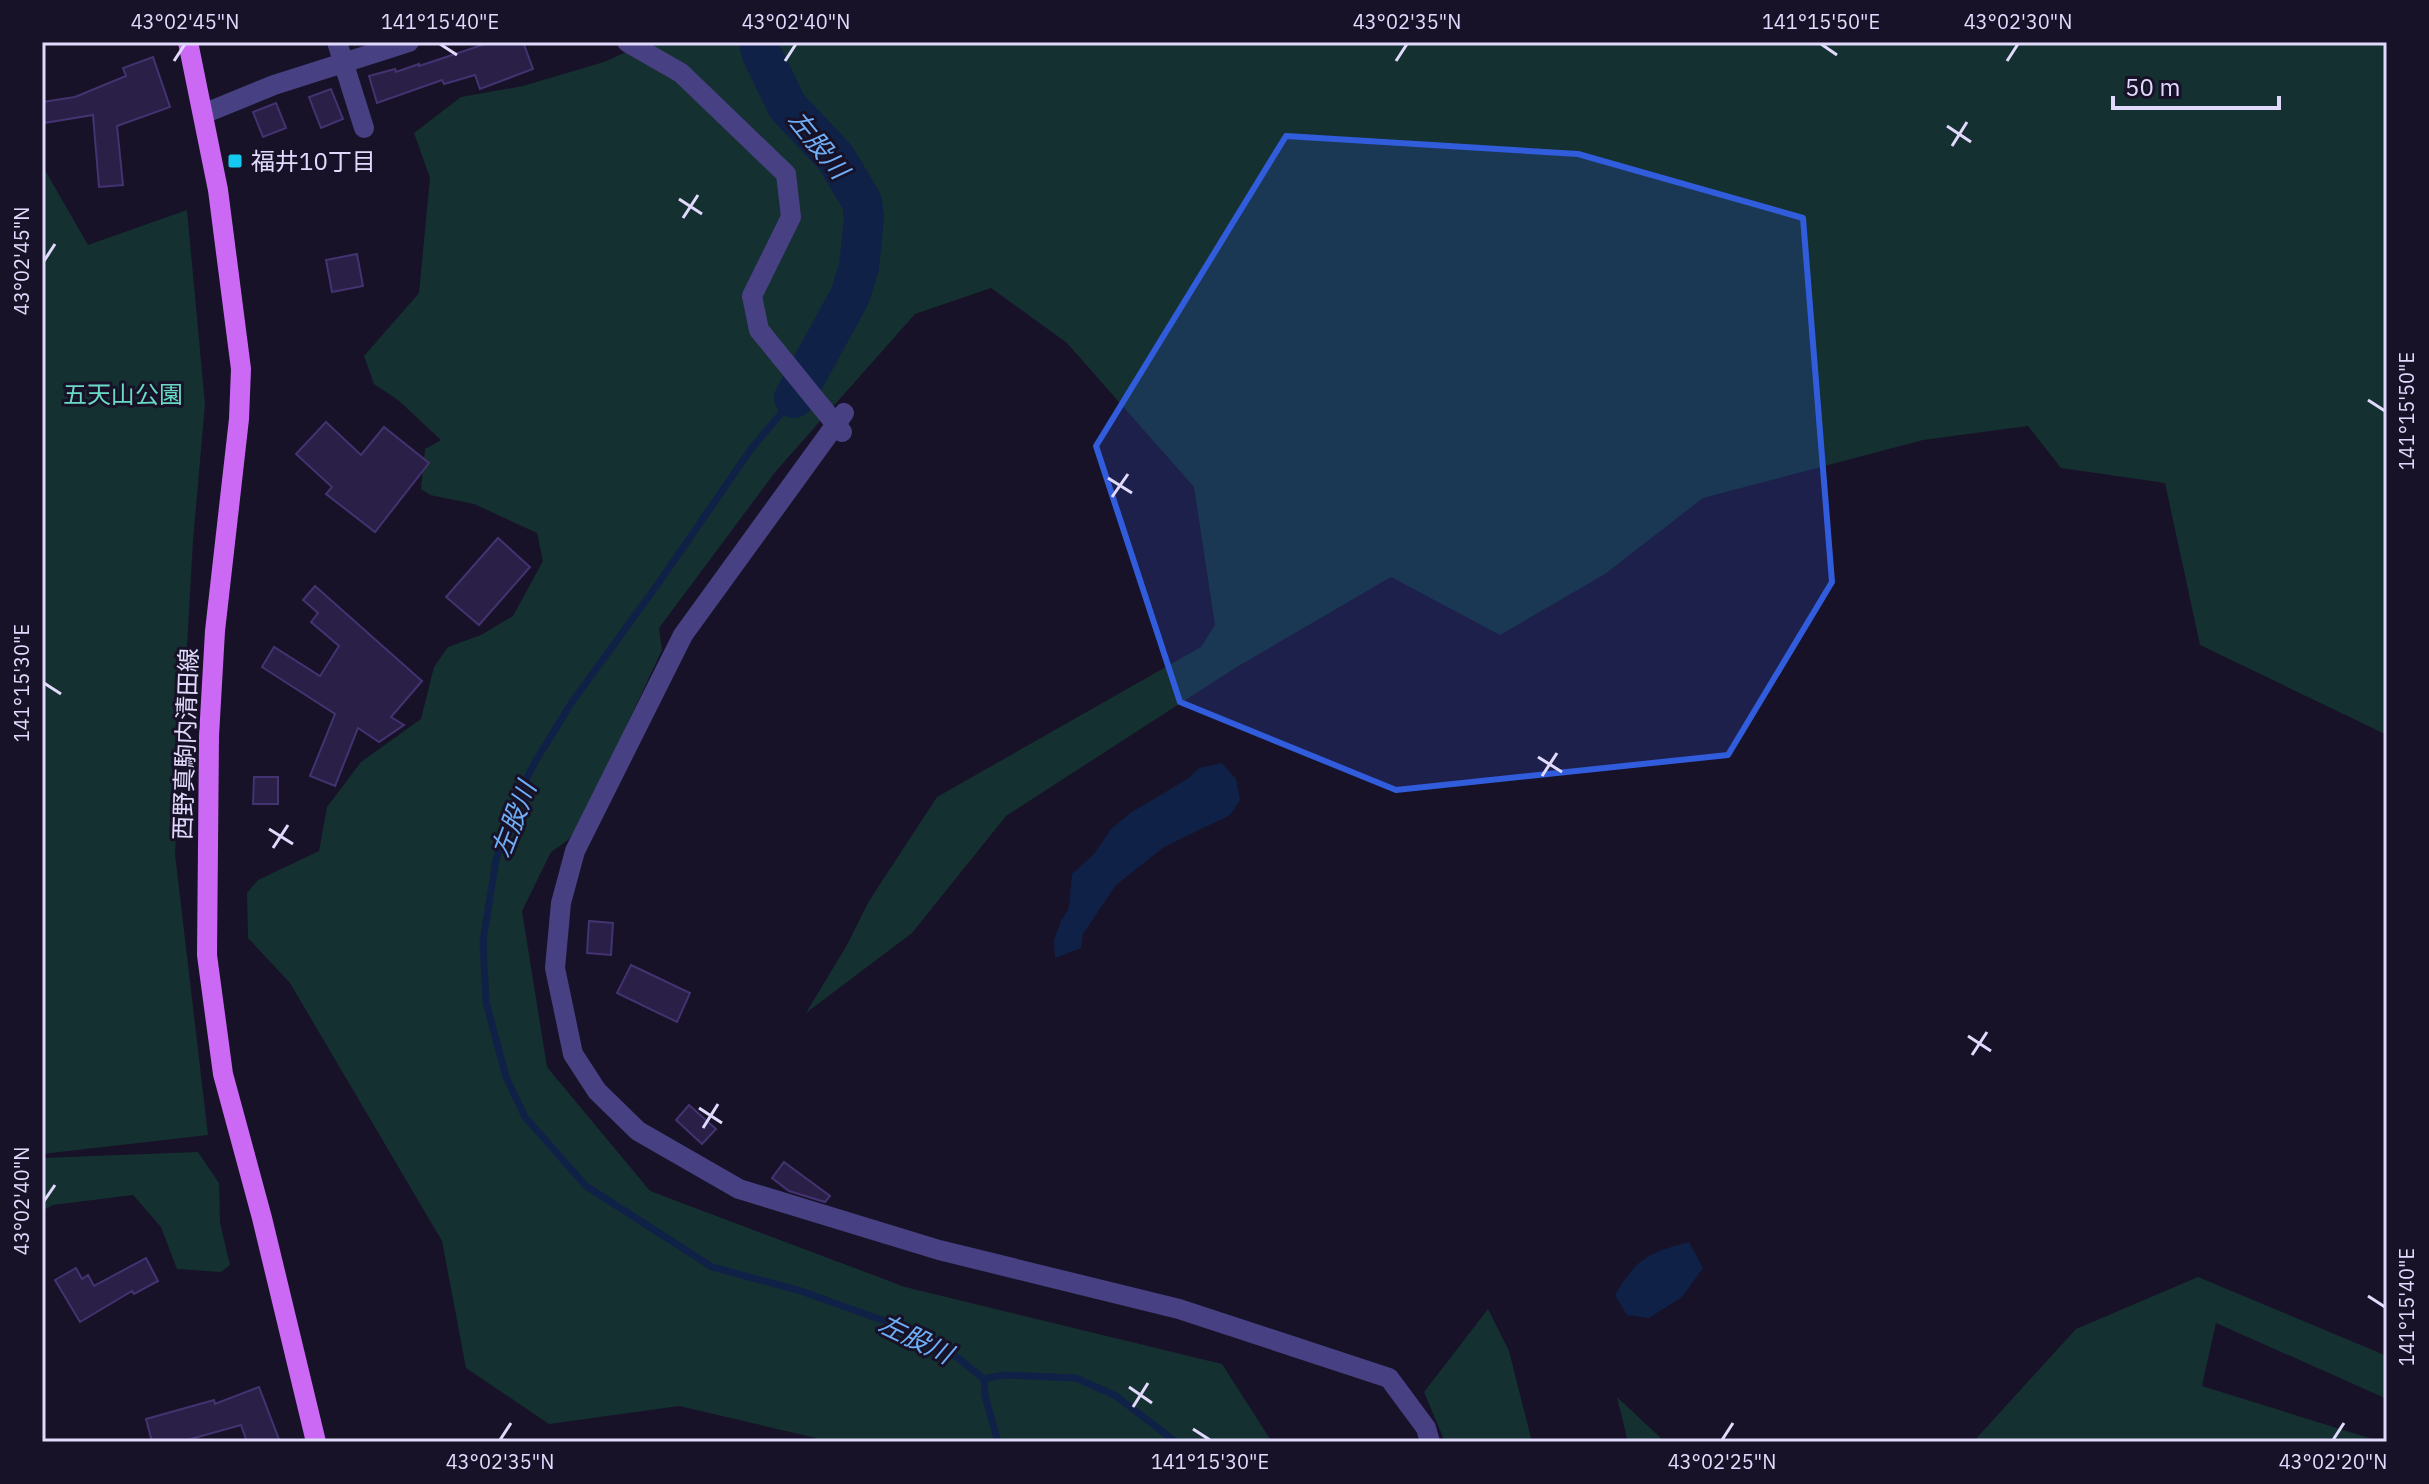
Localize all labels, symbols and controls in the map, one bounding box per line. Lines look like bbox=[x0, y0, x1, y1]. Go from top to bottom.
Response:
text: 43°02'45"N bbox=[131, 8, 239, 35]
text: 141°15'40"E bbox=[381, 8, 499, 35]
text: 43°02'40"N bbox=[742, 8, 850, 35]
text: 43°02'35"N bbox=[1353, 8, 1461, 35]
text: 141°15'50"E bbox=[1762, 8, 1880, 35]
text: 43°02'30"N bbox=[1964, 8, 2072, 35]
scale bar bbox=[2113, 60, 2279, 110]
text: 50 m bbox=[2125, 71, 2180, 103]
water label: 左股川 bbox=[781, 103, 859, 187]
place label: 福井10丁目 bbox=[251, 145, 376, 177]
marker: 福井10丁目 bbox=[226, 152, 244, 170]
text: 43°02'45"N bbox=[8, 207, 35, 315]
text: 141°15'50"E bbox=[2393, 352, 2420, 470]
park label: 五天山公園 bbox=[63, 378, 183, 410]
text: 141°15'30"E bbox=[8, 624, 35, 742]
street label: 西野真駒内清田線 bbox=[166, 648, 204, 840]
water label: 左股川 bbox=[483, 774, 544, 862]
text: 43°02'40"N bbox=[8, 1147, 35, 1255]
text: 141°15'40"E bbox=[2393, 1248, 2420, 1366]
water label: 左股川 bbox=[873, 1306, 961, 1372]
text: 43°02'35"N bbox=[446, 1448, 554, 1475]
text: 141°15'30"E bbox=[1151, 1448, 1269, 1475]
text: 43°02'25"N bbox=[1668, 1448, 1776, 1475]
text: 43°02'20"N bbox=[2279, 1448, 2387, 1475]

